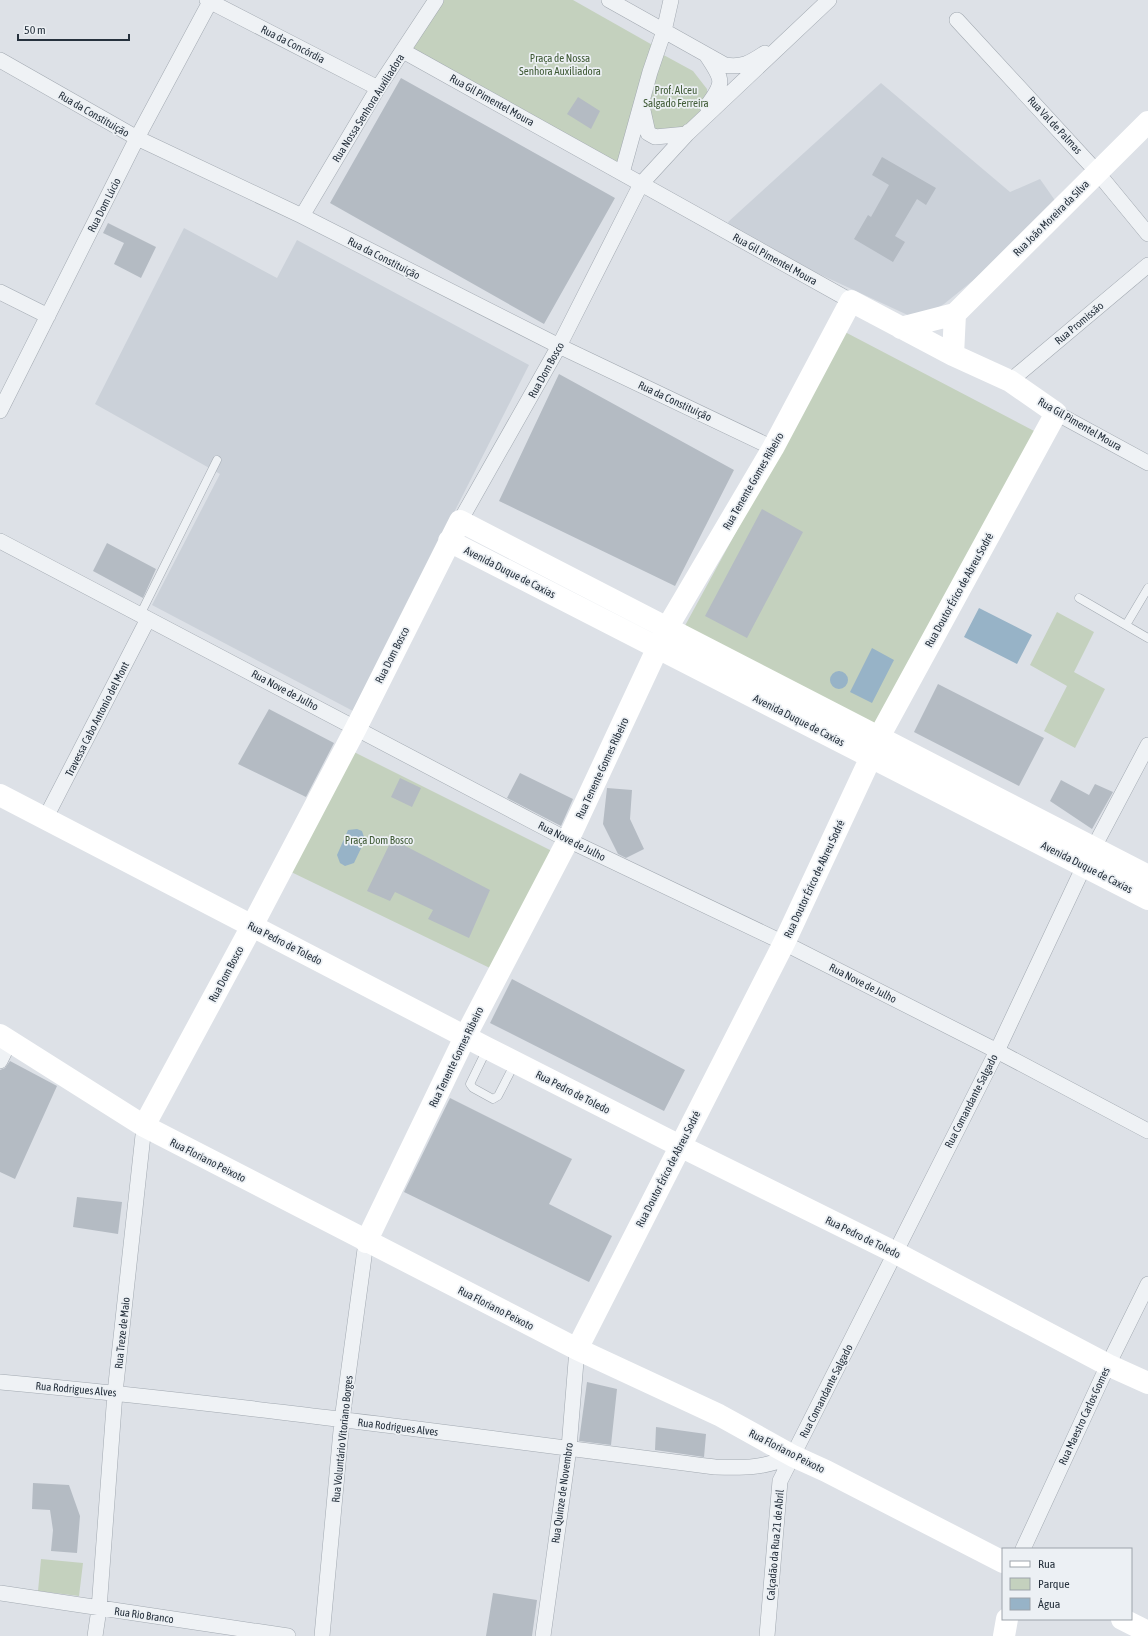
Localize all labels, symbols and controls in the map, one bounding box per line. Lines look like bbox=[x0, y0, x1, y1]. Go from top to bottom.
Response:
scale bar bbox=[18, 16, 129, 42]
text: 50 m bbox=[24, 23, 46, 37]
street label: Rua da Concórdia bbox=[259, 23, 327, 65]
street label: Rua Nossa Senhora Auxiliadora bbox=[330, 52, 406, 164]
park label: Praça de Nossa Senhora Auxiliadora bbox=[519, 52, 601, 77]
street label: Rua Gil Pimentel Moura bbox=[448, 72, 536, 128]
park label: Prof. Alceu Salgado Ferreira bbox=[643, 84, 709, 109]
street label: Rua da Constituição bbox=[56, 89, 132, 139]
street label: Rua Val de Palmas bbox=[1025, 94, 1085, 156]
street label: Rua Dom Lúcio bbox=[85, 176, 123, 234]
street label: Rua João Moreira da Silva bbox=[1011, 178, 1091, 258]
street label: Rua Gil Pimentel Moura bbox=[731, 231, 819, 287]
street label: Rua da Constituição bbox=[346, 235, 422, 281]
street label: Rua Promissão bbox=[1052, 299, 1106, 347]
street label: Rua Dom Bosco bbox=[526, 340, 566, 400]
street label: Rua da Constituição bbox=[636, 379, 714, 423]
street label: Rua Gil Pimentel Moura bbox=[1036, 395, 1124, 453]
street label: Rua Tenente Gomes Ribeiro bbox=[720, 430, 786, 532]
street label: Rua Doutor Érico de Abreu Sodré bbox=[923, 531, 995, 649]
street label: Avenida Duque de Caxias bbox=[462, 544, 558, 600]
street label: Rua Dom Bosco bbox=[373, 625, 411, 685]
street label: Travessa Cabo Antonio del Mont bbox=[63, 660, 131, 778]
street label: Rua Nove de Julho bbox=[250, 667, 320, 713]
street label: Avenida Duque de Caxias bbox=[751, 692, 847, 748]
street label: Rua Tenente Gomes Ribeiro bbox=[573, 715, 631, 821]
street label: Rua Doutor Érico de Abreu Sodré bbox=[781, 818, 847, 940]
street label: Rua Nove de Julho bbox=[536, 819, 608, 863]
park label: Praça Dom Bosco bbox=[345, 834, 413, 846]
street label: Avenida Duque de Caxias bbox=[1039, 839, 1135, 895]
street label: Rua Pedro de Toledo bbox=[246, 919, 324, 967]
street label: Rua Dom Bosco bbox=[206, 944, 246, 1004]
street label: Rua Nove de Julho bbox=[827, 961, 899, 1005]
street label: Rua Tenente Gomes Ribeiro bbox=[426, 1005, 486, 1109]
street label: Rua Comandante Salgado bbox=[942, 1052, 1000, 1150]
street label: Rua Pedro de Toledo bbox=[534, 1068, 612, 1116]
street label: Rua Doutor Érico de Abreu Sodré bbox=[633, 1109, 703, 1229]
street label: Rua Floriano Peixoto bbox=[168, 1136, 248, 1184]
street label: Rua Pedro de Toledo bbox=[824, 1214, 902, 1260]
street label: Rua Floriano Peixoto bbox=[456, 1284, 536, 1332]
street label: Rua Treze de Maio bbox=[112, 1297, 132, 1369]
street label: Rua Comandante Salgado bbox=[797, 1342, 855, 1440]
street label: Rua Maestro Carlos Gomes bbox=[1056, 1365, 1112, 1467]
street label: Rua Voluntário Vitoriano Borges bbox=[329, 1375, 355, 1503]
street label: Rua Rodrigues Alves bbox=[35, 1379, 117, 1399]
street label: Rua Rodrigues Alves bbox=[357, 1416, 439, 1438]
street label: Rua Floriano Peixoto bbox=[747, 1427, 827, 1475]
street label: Rua Quinze de Novembro bbox=[549, 1442, 575, 1544]
street label: Calçadão da Rua 21 de Abril bbox=[764, 1489, 786, 1601]
legend bbox=[1002, 1548, 1132, 1620]
text: Rua bbox=[1038, 1557, 1055, 1571]
text: Parque bbox=[1038, 1577, 1070, 1591]
text: Água bbox=[1038, 1597, 1060, 1611]
street label: Rua Rio Branco bbox=[113, 1605, 175, 1625]

